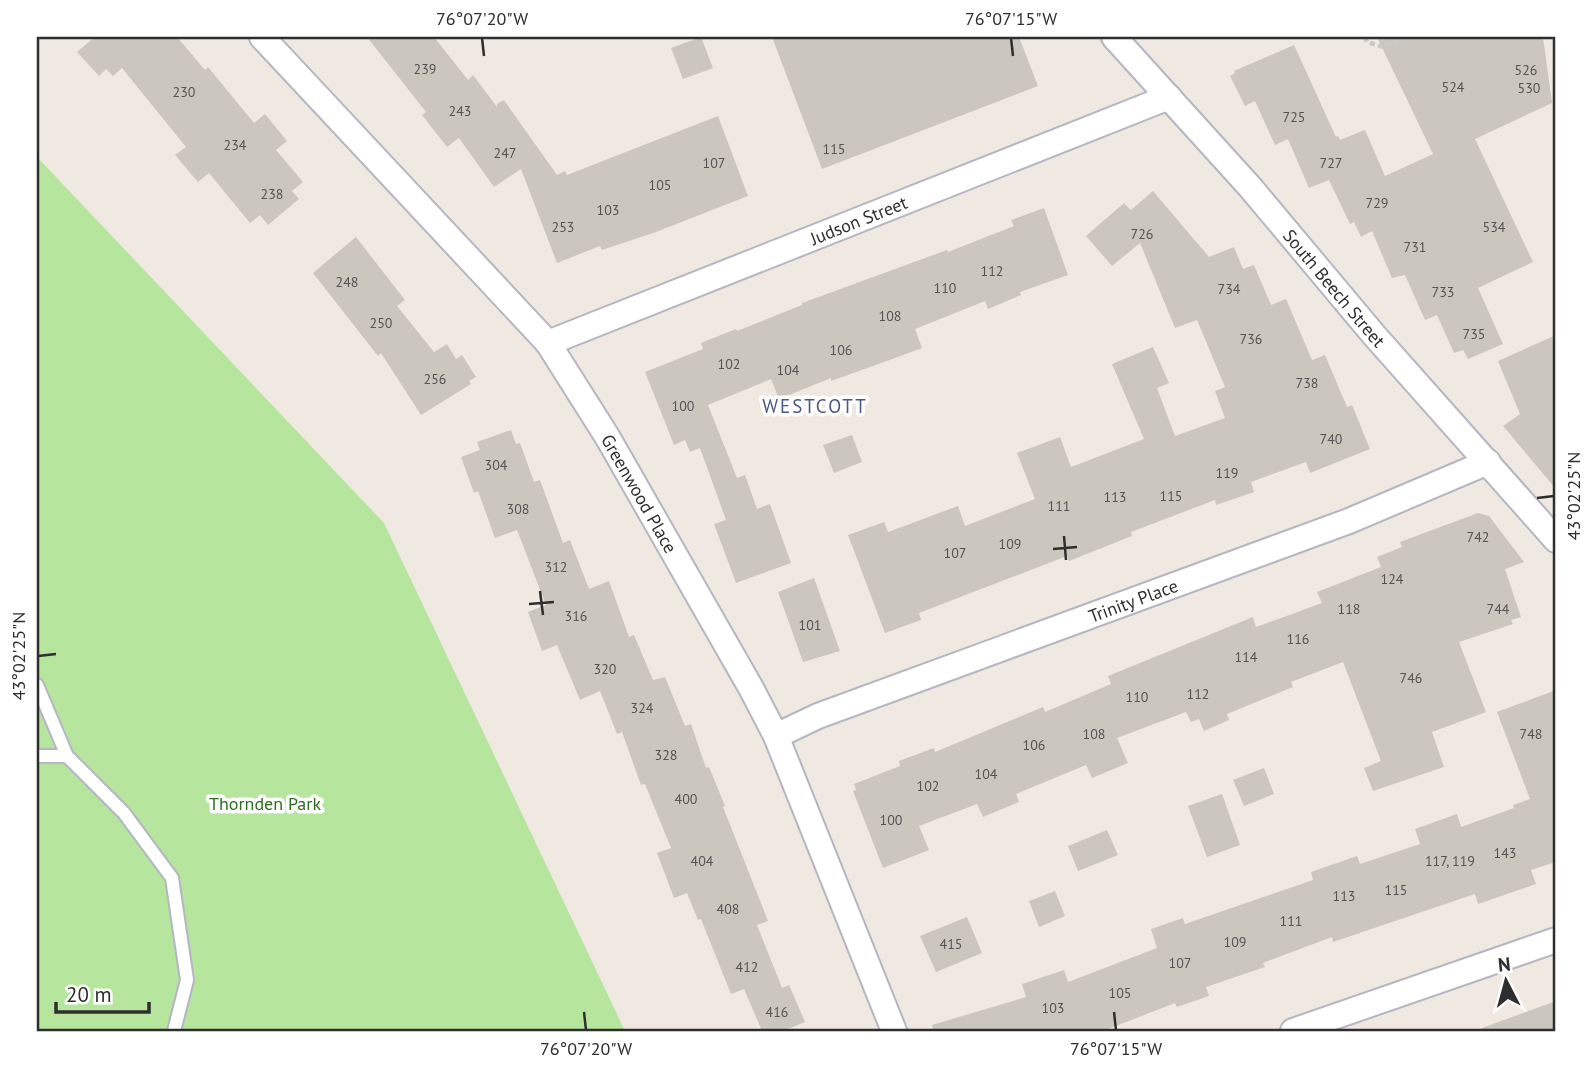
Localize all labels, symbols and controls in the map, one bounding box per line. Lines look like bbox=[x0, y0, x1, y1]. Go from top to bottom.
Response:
text: 76°07'20"W bbox=[436, 7, 528, 30]
text: 76°07'15"W bbox=[965, 7, 1057, 30]
house number: 239 bbox=[414, 60, 436, 78]
house number: 526 bbox=[1515, 61, 1537, 79]
house number: 524 bbox=[1442, 78, 1465, 96]
house number: 530 bbox=[1518, 79, 1541, 97]
house number: 230 bbox=[173, 83, 196, 101]
house number: 243 bbox=[449, 102, 471, 120]
house number: 725 bbox=[1283, 108, 1305, 126]
house number: 234 bbox=[224, 136, 247, 154]
house number: 115 bbox=[823, 140, 845, 158]
house number: 247 bbox=[494, 144, 516, 162]
house number: 107 bbox=[703, 154, 725, 172]
house number: 727 bbox=[1320, 154, 1342, 172]
house number: 105 bbox=[649, 176, 671, 194]
house number: 238 bbox=[261, 185, 283, 203]
street label: Judson Street bbox=[806, 190, 910, 250]
house number: 729 bbox=[1366, 194, 1388, 212]
house number: 103 bbox=[597, 201, 619, 219]
house number: 253 bbox=[552, 218, 574, 236]
house number: 534 bbox=[1483, 218, 1506, 236]
street label: South Beech Street bbox=[1278, 224, 1391, 352]
house number: 726 bbox=[1131, 225, 1153, 243]
house number: 731 bbox=[1404, 238, 1426, 256]
house number: 112 bbox=[981, 262, 1003, 280]
house number: 248 bbox=[336, 273, 358, 291]
house number: 110 bbox=[934, 279, 957, 297]
house number: 734 bbox=[1218, 280, 1241, 298]
house number: 733 bbox=[1432, 283, 1454, 301]
house number: 108 bbox=[879, 307, 901, 325]
house number: 250 bbox=[370, 314, 393, 332]
house number: 735 bbox=[1463, 325, 1485, 343]
house number: 736 bbox=[1240, 330, 1262, 348]
house number: 106 bbox=[830, 341, 852, 359]
house number: 102 bbox=[718, 355, 740, 373]
house number: 104 bbox=[777, 361, 800, 379]
house number: 256 bbox=[424, 370, 446, 388]
house number: 738 bbox=[1296, 374, 1318, 392]
district label: WESTCOTT bbox=[762, 394, 868, 418]
house number: 100 bbox=[672, 397, 695, 415]
street label: Greenwood Place bbox=[597, 430, 683, 557]
house number: 740 bbox=[1320, 430, 1343, 448]
text: 43°02'25"N bbox=[1562, 452, 1585, 540]
house number: 304 bbox=[485, 456, 508, 474]
house number: 119 bbox=[1216, 464, 1238, 482]
house number: 115 bbox=[1160, 487, 1182, 505]
house number: 113 bbox=[1104, 488, 1126, 506]
house number: 111 bbox=[1048, 497, 1070, 515]
house number: 308 bbox=[507, 500, 529, 518]
house number: 742 bbox=[1467, 528, 1489, 546]
house number: 109 bbox=[999, 535, 1021, 553]
house number: 107 bbox=[944, 544, 966, 562]
house number: 312 bbox=[545, 558, 567, 576]
house number: 124 bbox=[1381, 570, 1404, 588]
street label: Trinity Place bbox=[1085, 573, 1181, 627]
house number: 118 bbox=[1338, 600, 1360, 618]
house number: 744 bbox=[1487, 600, 1510, 618]
house number: 316 bbox=[565, 607, 587, 625]
text: 43°02'25"N bbox=[7, 612, 30, 700]
house number: 101 bbox=[799, 616, 821, 634]
house number: 116 bbox=[1287, 630, 1309, 648]
house number: 114 bbox=[1235, 648, 1258, 666]
house number: 320 bbox=[594, 660, 617, 678]
house number: 746 bbox=[1400, 669, 1422, 687]
house number: 112 bbox=[1187, 685, 1209, 703]
house number: 110 bbox=[1126, 688, 1149, 706]
house number: 324 bbox=[631, 699, 654, 717]
house number: 108 bbox=[1083, 725, 1105, 743]
house number: 748 bbox=[1520, 725, 1542, 743]
house number: 106 bbox=[1023, 736, 1045, 754]
house number: 328 bbox=[655, 746, 677, 764]
house number: 104 bbox=[975, 765, 998, 783]
house number: 102 bbox=[917, 777, 939, 795]
house number: 400 bbox=[675, 790, 698, 808]
park label: Thornden Park bbox=[209, 792, 321, 815]
house number: 100 bbox=[880, 811, 903, 829]
house number: 143 bbox=[1494, 844, 1516, 862]
house number: 404 bbox=[691, 852, 714, 870]
house number: 117, 119 bbox=[1425, 852, 1475, 870]
house number: 115 bbox=[1385, 881, 1407, 899]
house number: 113 bbox=[1333, 887, 1355, 905]
house number: 408 bbox=[717, 900, 739, 918]
house number: 111 bbox=[1280, 912, 1302, 930]
house number: 109 bbox=[1224, 933, 1246, 951]
house number: 415 bbox=[940, 935, 962, 953]
north arrow bbox=[1470, 946, 1540, 1016]
text: N bbox=[1497, 952, 1512, 977]
house number: 107 bbox=[1169, 954, 1191, 972]
house number: 412 bbox=[736, 958, 758, 976]
scale bar bbox=[56, 970, 149, 1014]
text: 20 m bbox=[66, 981, 112, 1008]
house number: 105 bbox=[1109, 984, 1131, 1002]
house number: 103 bbox=[1042, 999, 1064, 1017]
house number: 416 bbox=[766, 1003, 788, 1021]
text: 76°07'20"W bbox=[540, 1037, 632, 1060]
text: 76°07'15"W bbox=[1070, 1037, 1162, 1060]

